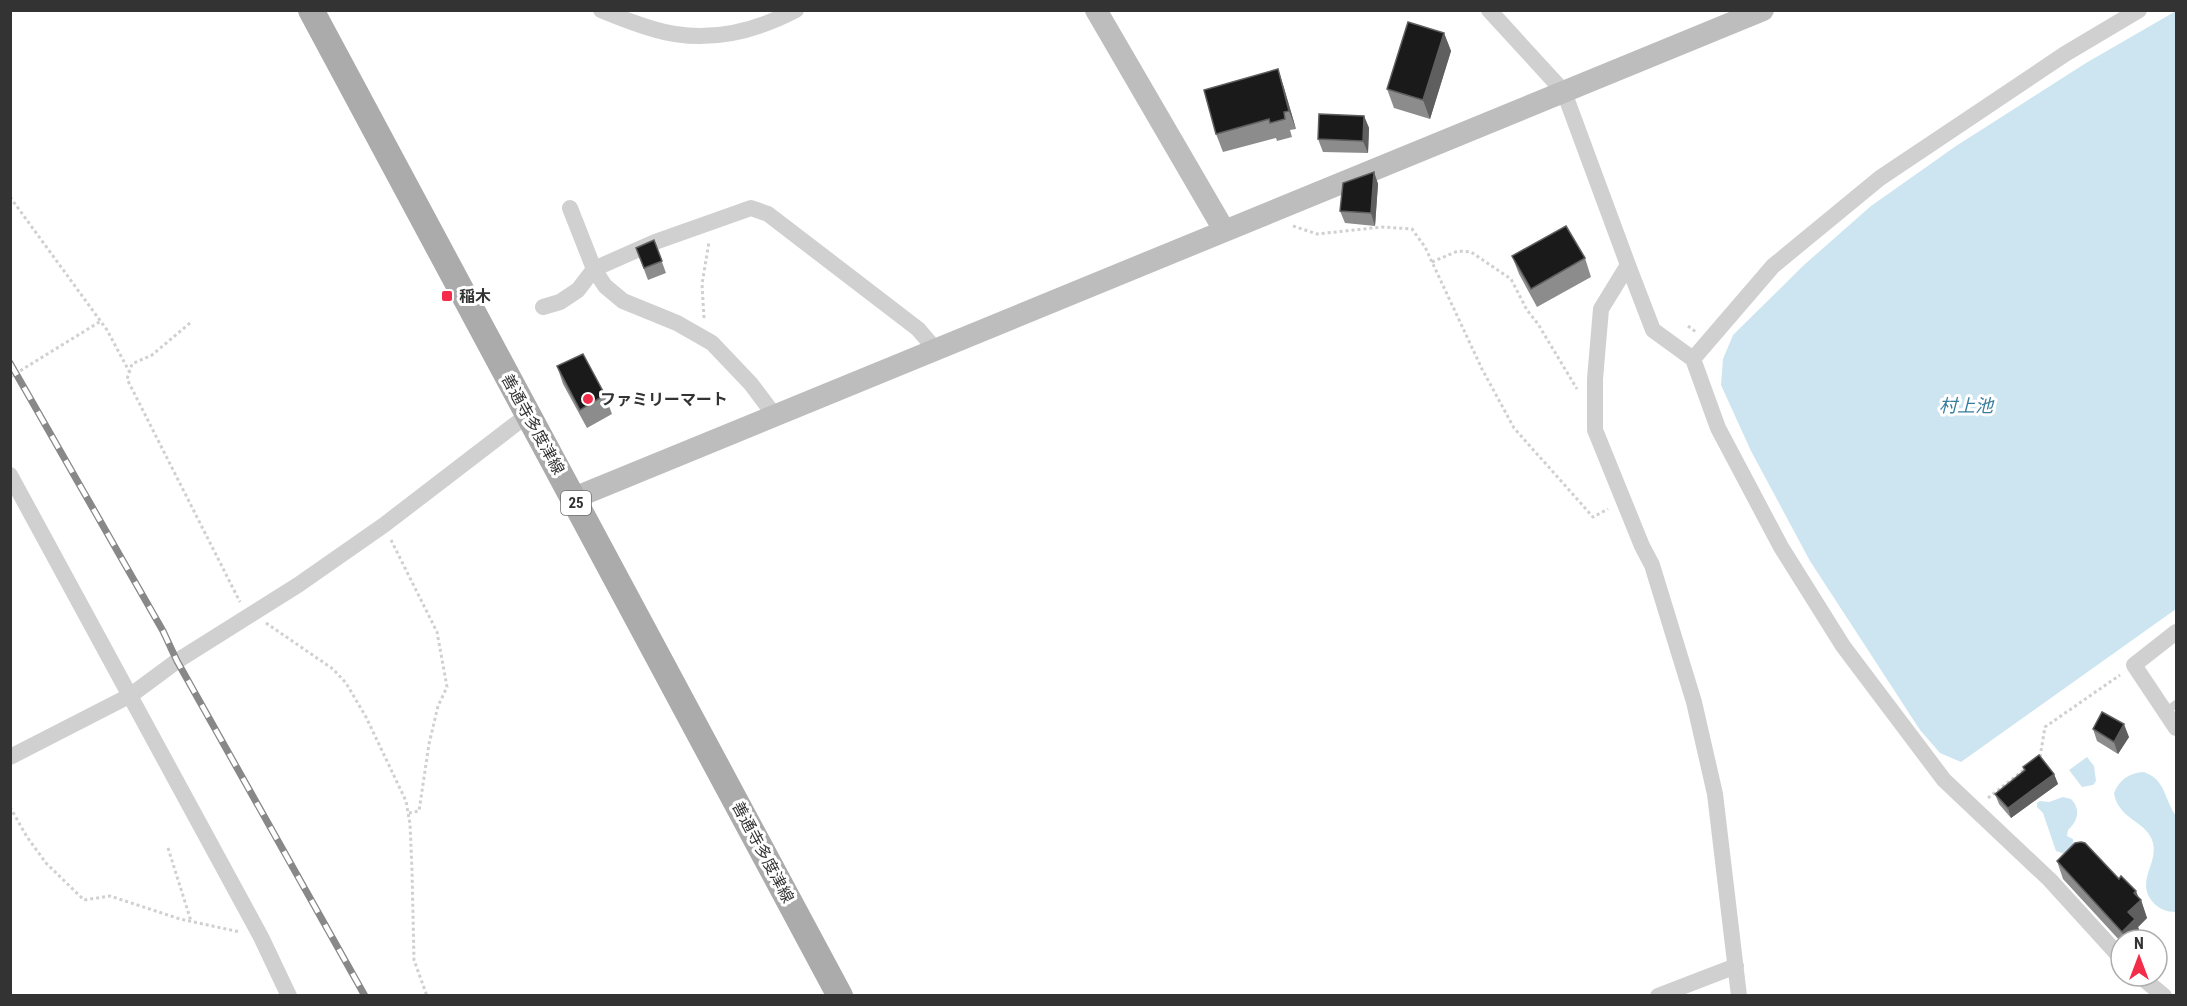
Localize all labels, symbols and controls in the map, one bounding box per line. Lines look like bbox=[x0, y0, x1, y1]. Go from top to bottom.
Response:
place label: 稲木 bbox=[459, 287, 491, 306]
marker: 稲木 bbox=[440, 289, 454, 303]
street label: 善通寺多度津線 bbox=[498, 370, 568, 478]
place label: ファミリーマート bbox=[600, 390, 728, 409]
marker: ファミリーマート bbox=[581, 392, 595, 406]
water label: 村上池 bbox=[1939, 395, 1995, 416]
road number: 25 bbox=[561, 491, 591, 515]
street label: 善通寺多度津線 bbox=[728, 798, 798, 906]
north arrow bbox=[2109, 928, 2169, 988]
text: N bbox=[2134, 934, 2144, 953]

